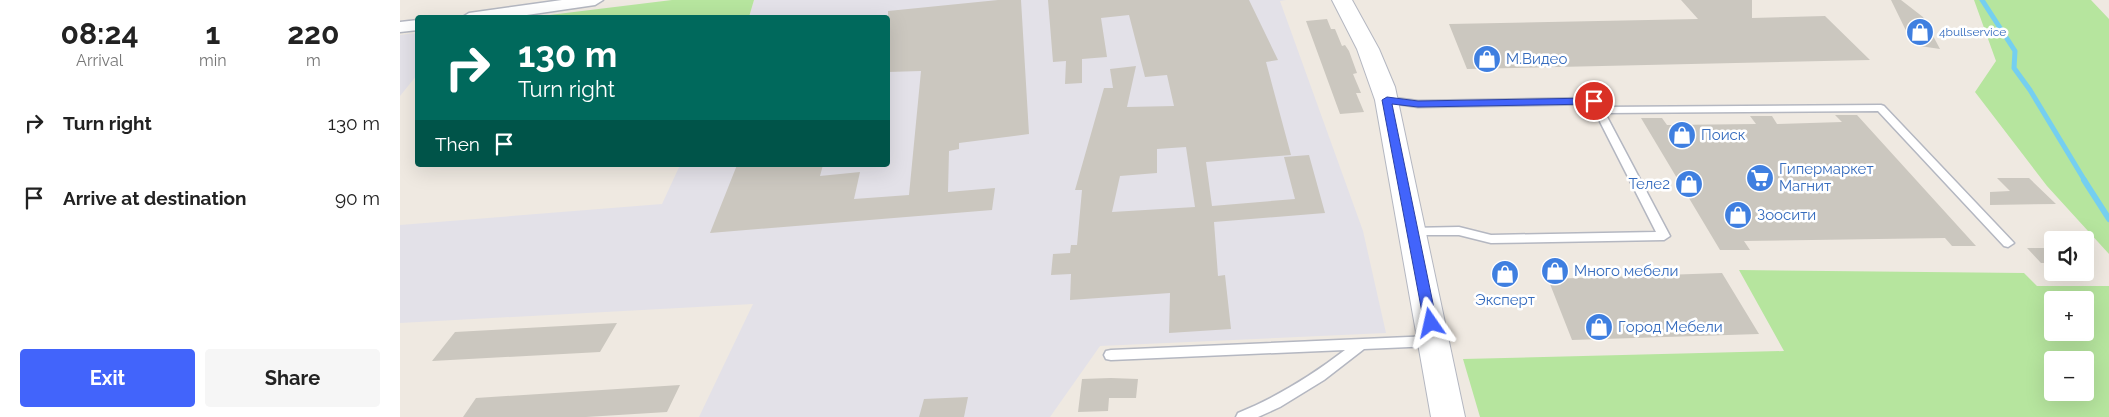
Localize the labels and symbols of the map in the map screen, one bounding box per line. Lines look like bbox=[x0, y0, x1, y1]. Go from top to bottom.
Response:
shop icon: 4bullservice bbox=[1905, 17, 1935, 47]
place label: 4bullservice bbox=[1939, 25, 2006, 39]
shop icon: М.Видео bbox=[1472, 44, 1502, 74]
place label: М.Видео bbox=[1506, 50, 1567, 68]
pin bbox=[1573, 80, 1615, 122]
shop icon: Поиск bbox=[1667, 120, 1697, 150]
place label: Поиск bbox=[1701, 126, 1746, 144]
place label: Гипермаркет Магнит bbox=[1779, 160, 1874, 195]
supermarket icon: Гипермаркет Магнит bbox=[1745, 163, 1775, 193]
shop icon: Теле2 bbox=[1674, 169, 1704, 199]
place label: Теле2 bbox=[1629, 175, 1670, 193]
shop icon: Зоосити bbox=[1723, 200, 1753, 230]
place label: Зоосити bbox=[1757, 206, 1816, 224]
shop icon: Много мебели bbox=[1540, 256, 1570, 286]
shop icon: Эксперт bbox=[1490, 259, 1520, 289]
place label: Много мебели bbox=[1574, 262, 1678, 280]
place label: Эксперт bbox=[1475, 291, 1535, 309]
position arrow bbox=[1404, 296, 1456, 348]
shop icon: Город Мебели bbox=[1584, 312, 1614, 342]
place label: Город Мебели bbox=[1618, 318, 1723, 336]

